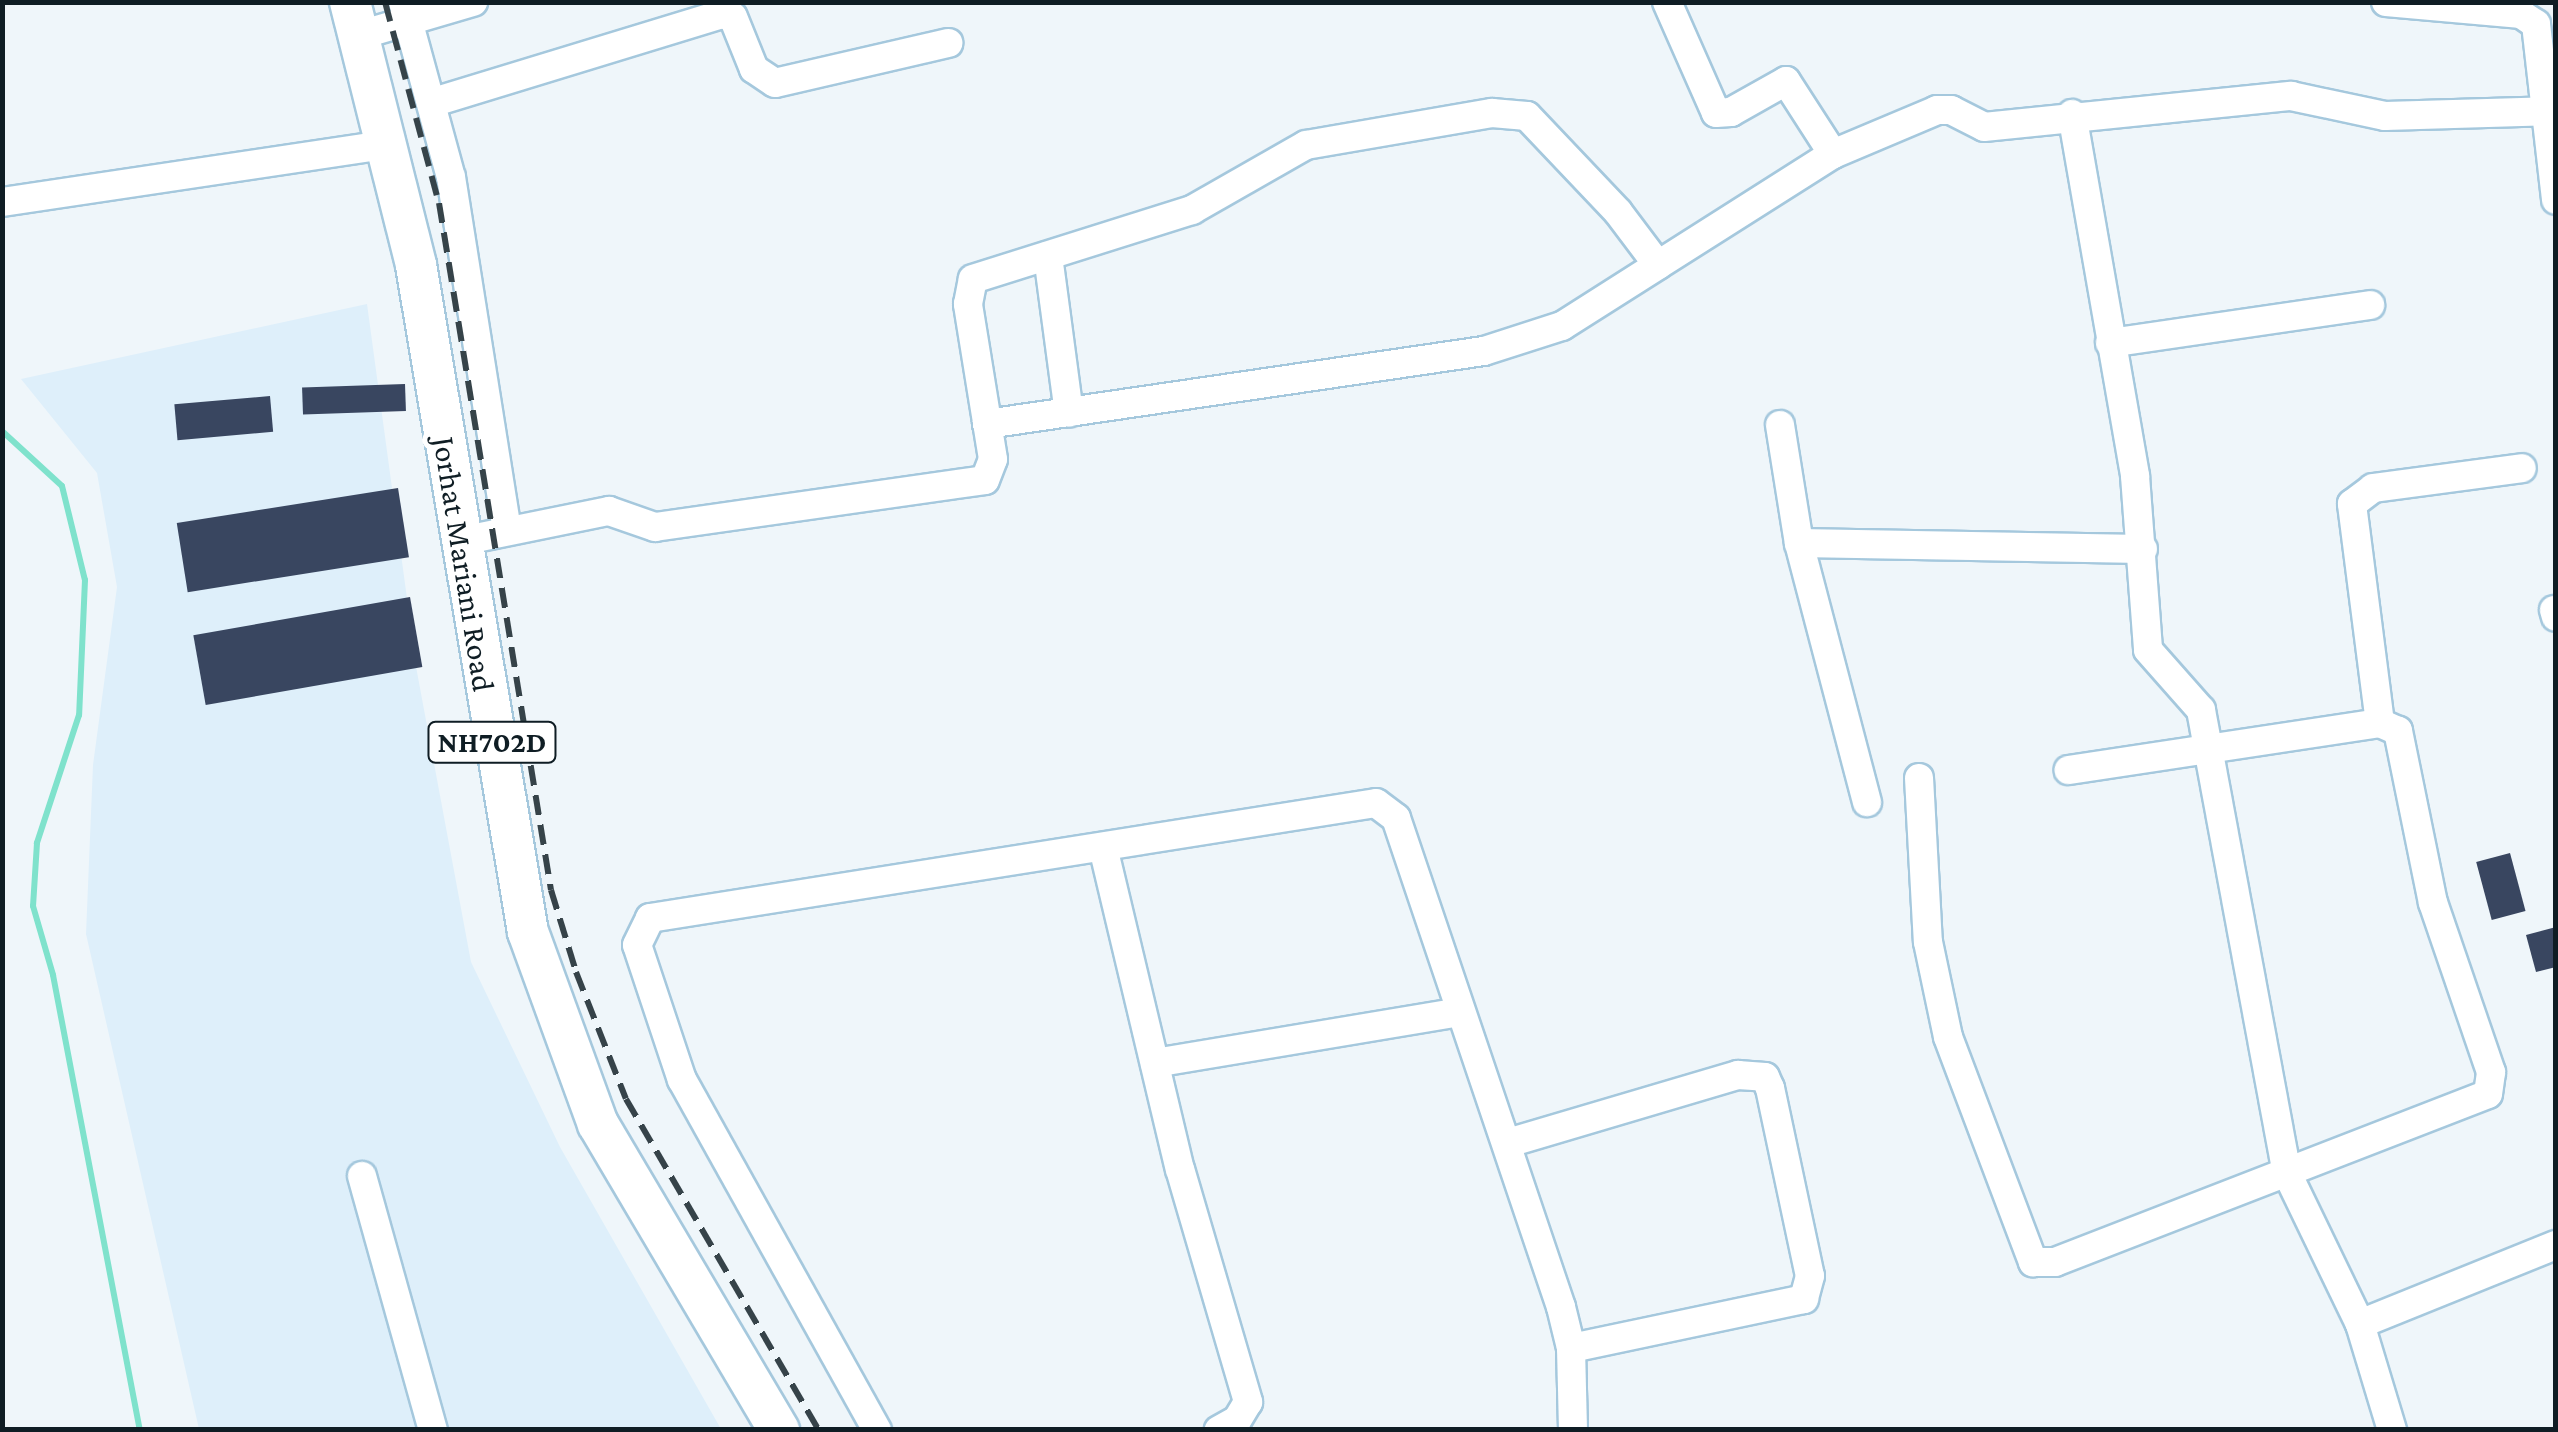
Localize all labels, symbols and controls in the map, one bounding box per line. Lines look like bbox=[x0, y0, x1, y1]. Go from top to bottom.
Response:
street label: Jorhat Mariani Road bbox=[425, 434, 503, 694]
road number: NH702D bbox=[427, 717, 557, 767]

